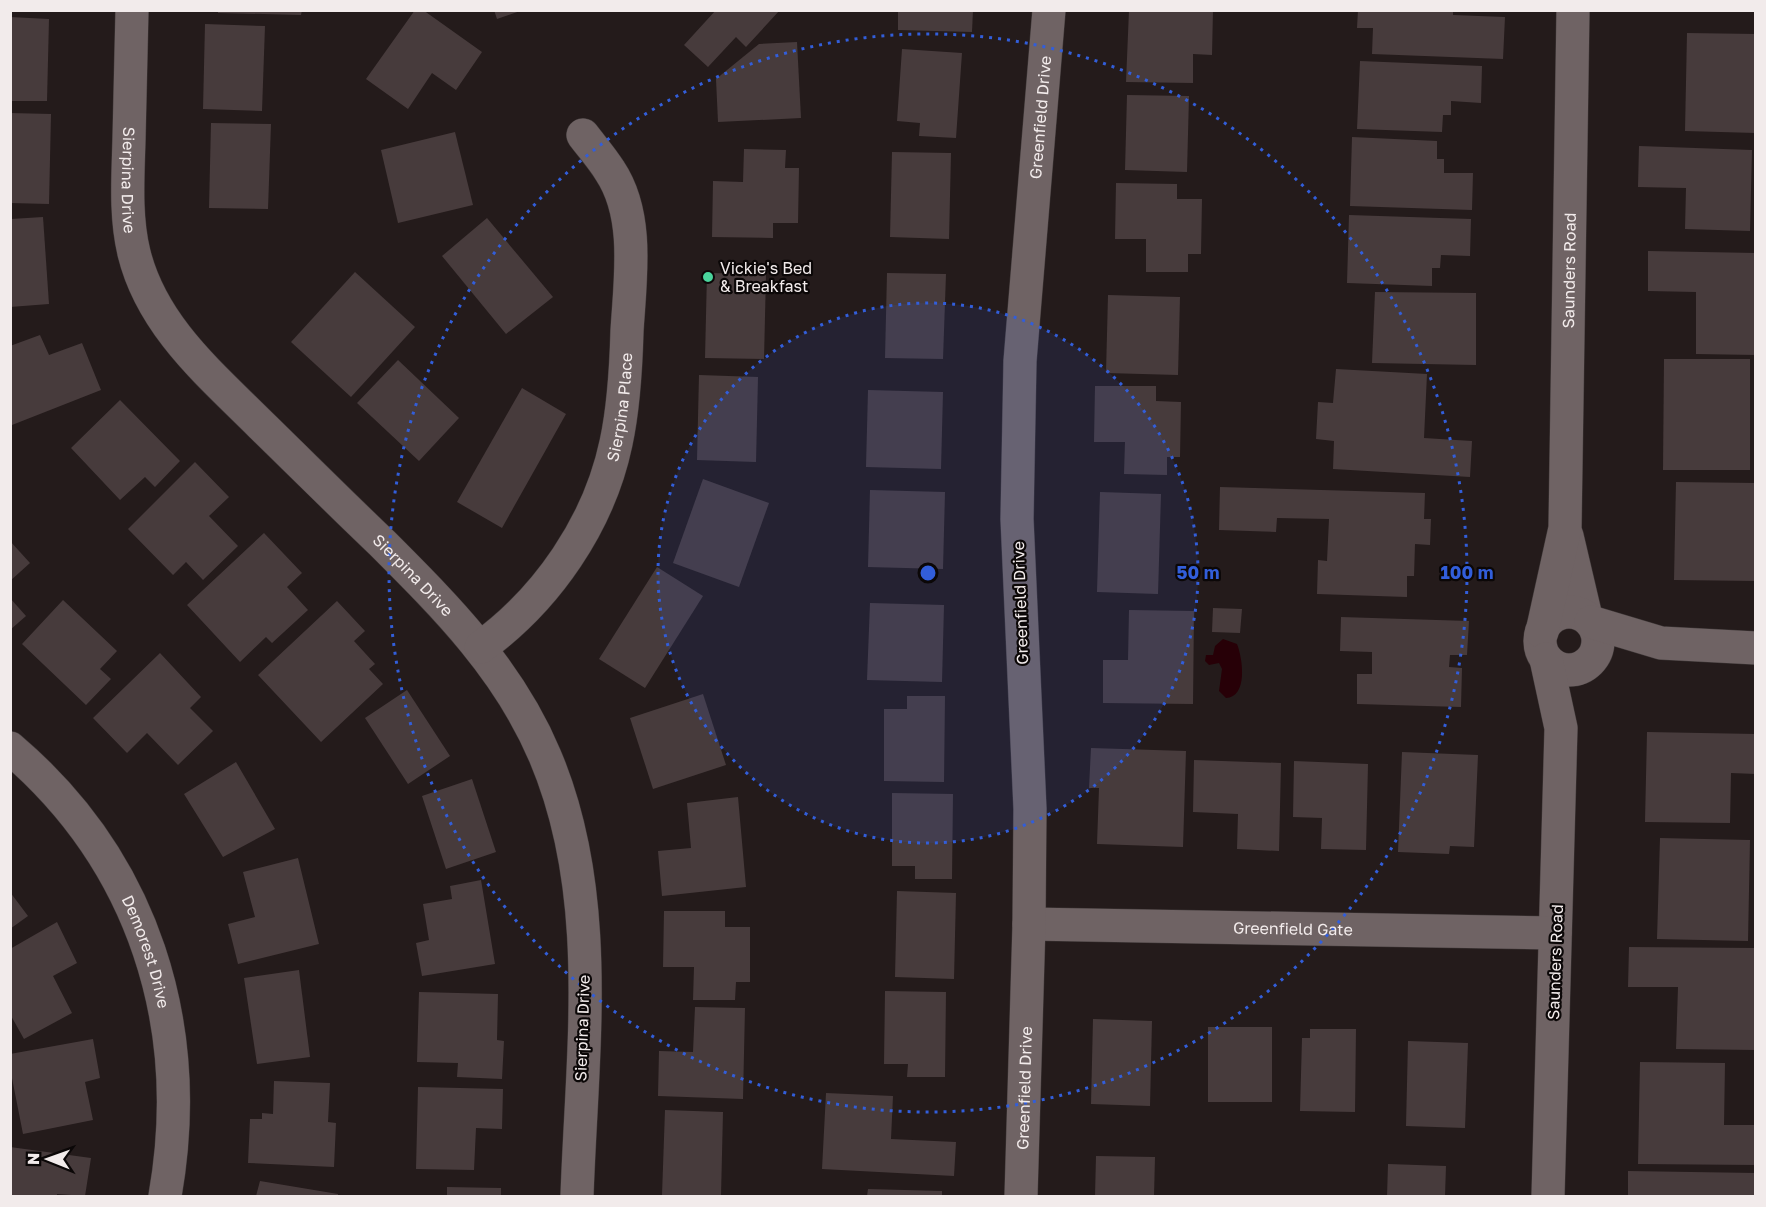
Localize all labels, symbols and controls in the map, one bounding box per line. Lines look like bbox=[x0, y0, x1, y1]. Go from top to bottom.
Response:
street label: Greenfield Drive bbox=[1025, 55, 1055, 180]
street label: Sierpina Drive bbox=[118, 126, 140, 234]
street label: Saunders Road bbox=[1558, 212, 1580, 329]
place label: Vickie's Bed & Breakfast bbox=[720, 258, 812, 296]
marker: Vickie's Bed & Breakfast bbox=[701, 270, 715, 284]
street label: Sierpina Place bbox=[602, 352, 636, 464]
street label: Sierpina Drive bbox=[369, 530, 458, 620]
street label: Greenfield Drive bbox=[1008, 541, 1032, 665]
text: 50 m bbox=[1177, 561, 1219, 583]
text: 100 m bbox=[1441, 561, 1493, 583]
centre of rings bbox=[918, 563, 938, 583]
street label: Demorest Drive bbox=[118, 892, 174, 1010]
street label: Saunders Road bbox=[1543, 904, 1567, 1020]
street label: Greenfield Gate bbox=[1233, 917, 1353, 940]
street label: Sierpina Drive bbox=[570, 974, 594, 1082]
street label: Greenfield Drive bbox=[1012, 1026, 1036, 1150]
north arrow bbox=[18, 1129, 78, 1189]
text: N bbox=[23, 1152, 43, 1165]

